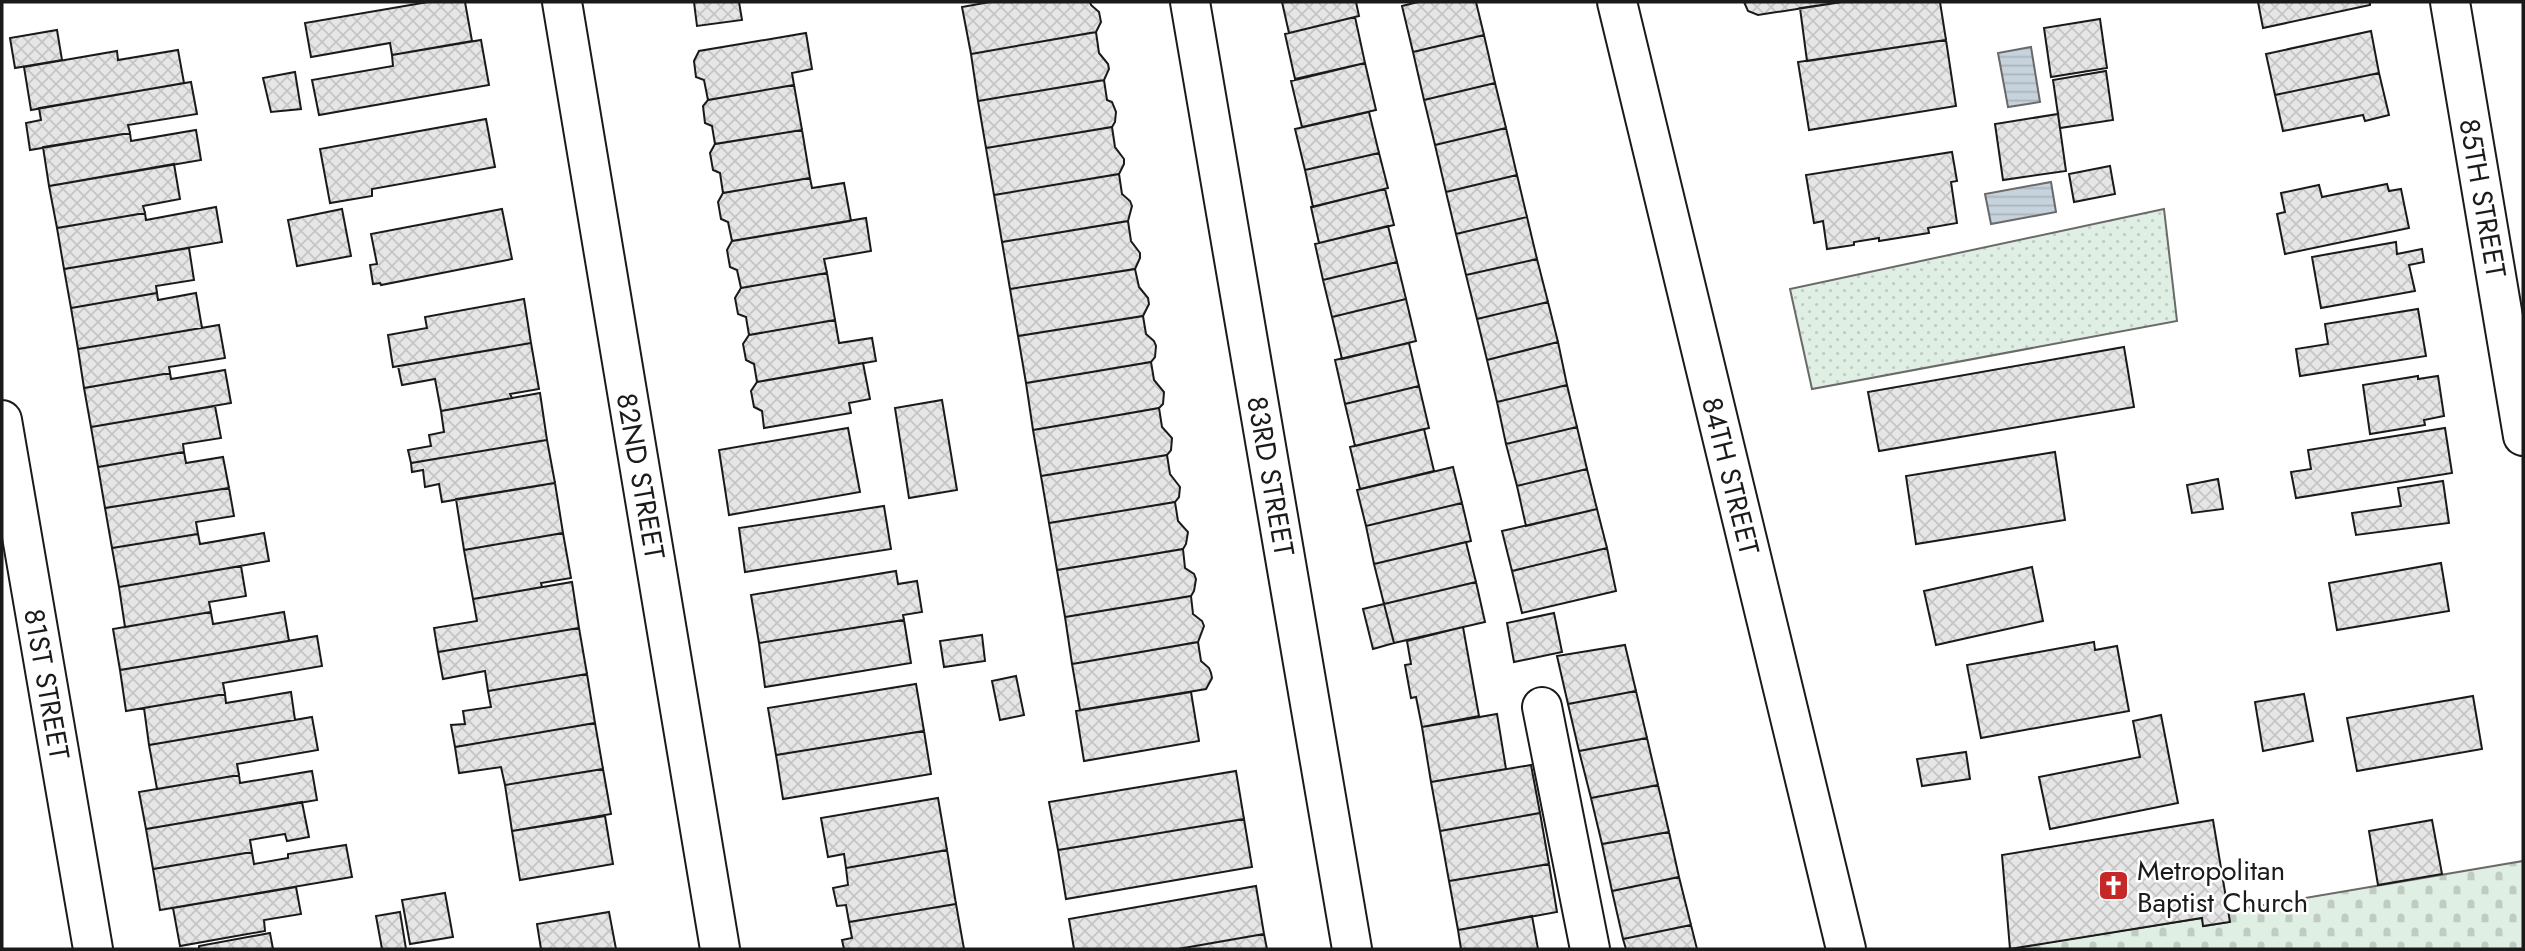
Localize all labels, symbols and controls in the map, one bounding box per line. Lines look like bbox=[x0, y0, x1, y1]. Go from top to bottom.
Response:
street label: 85TH STREET bbox=[2448, 116, 2517, 281]
street label: 82ND STREET bbox=[606, 390, 675, 562]
street label: 83RD STREET bbox=[1236, 393, 1305, 559]
street label: 84TH STREET bbox=[1691, 393, 1770, 559]
street label: 81ST STREET bbox=[13, 605, 80, 763]
place label: Metropolitan Baptist Church bbox=[2137, 850, 2308, 923]
church icon: Metropolitan Baptist Church bbox=[2097, 869, 2131, 903]

